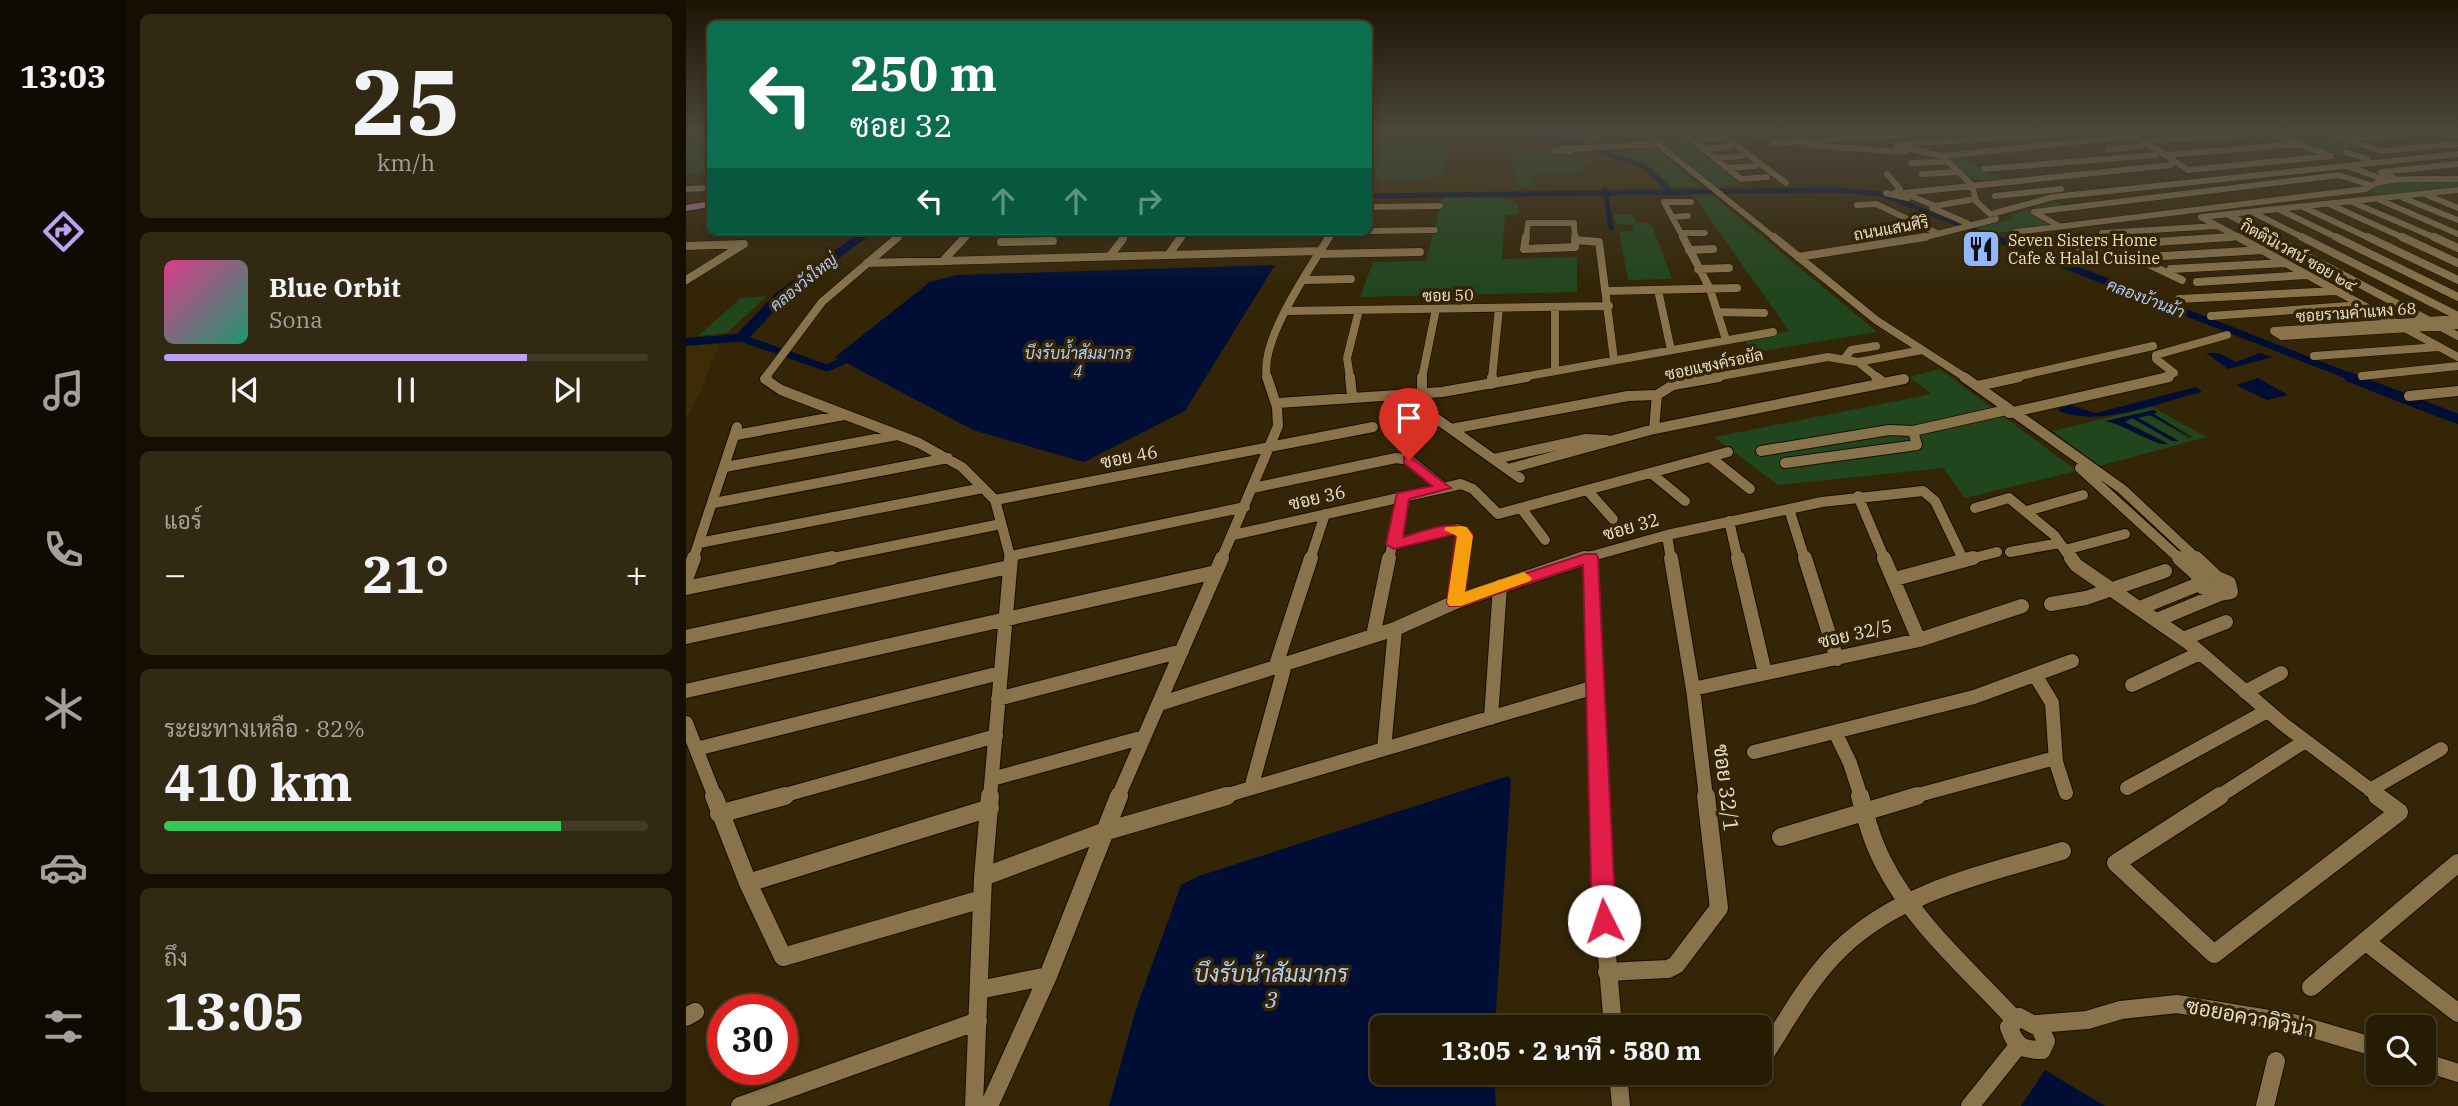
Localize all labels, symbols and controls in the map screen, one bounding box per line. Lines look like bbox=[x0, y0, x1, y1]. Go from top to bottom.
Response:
text: 250 m bbox=[850, 41, 997, 104]
text: 25 bbox=[351, 42, 461, 160]
icon: left bbox=[735, 49, 826, 140]
text: 13:03 bbox=[20, 55, 106, 97]
text: ซอย 32 bbox=[850, 104, 953, 146]
text: km/h bbox=[377, 147, 435, 177]
icon: left bbox=[911, 182, 949, 220]
icon: ahead bbox=[984, 182, 1022, 220]
icon: ahead bbox=[1057, 182, 1095, 220]
icon: right bbox=[1130, 182, 1168, 220]
icon: directions bbox=[39, 207, 88, 256]
street label: ถนนแสนศิริ bbox=[1852, 212, 1930, 244]
street label: กิตตินิเวศน์ ซอย ๒๔ bbox=[2238, 213, 2362, 296]
restaurant icon: Seven Sisters Home Cafe & Halal Cuisine bbox=[1960, 228, 2002, 270]
place label: Seven Sisters Home Cafe & Halal Cuisine bbox=[2008, 230, 2160, 268]
water label: คลองวังใหญ่ bbox=[765, 247, 841, 315]
text: Blue Orbit bbox=[269, 270, 401, 304]
water label: คลองบ้านม้า bbox=[2104, 273, 2188, 322]
street label: ซอย 50 bbox=[1422, 285, 1474, 305]
street label: ซอยรามคำแหง 68 bbox=[2295, 298, 2417, 326]
text: Sona bbox=[269, 304, 323, 334]
water label: บึงรับน้ำสัมมากร 4 bbox=[1024, 339, 1133, 381]
street label: ซอยแซงค์รอยัล bbox=[1663, 342, 1765, 384]
icon: music bbox=[39, 366, 88, 415]
icon: previous bbox=[226, 371, 264, 409]
icon: pause bbox=[387, 371, 425, 409]
icon: next bbox=[548, 371, 586, 409]
pin bbox=[1379, 388, 1439, 460]
icon: arrive bbox=[1390, 399, 1428, 437]
street label: ซอย 46 bbox=[1098, 440, 1159, 473]
street label: ซอย 36 bbox=[1286, 480, 1348, 515]
text: แอร์ bbox=[164, 505, 202, 535]
street label: ซอย 32 bbox=[1600, 508, 1662, 546]
icon: phone bbox=[39, 525, 88, 574]
text: 21° bbox=[363, 540, 449, 607]
text: − bbox=[164, 549, 187, 598]
text: + bbox=[625, 549, 648, 598]
street label: ซอย 32/5 bbox=[1816, 614, 1894, 653]
icon: climate bbox=[39, 684, 88, 733]
text: ระยะทางเหลือ · 82% bbox=[164, 713, 365, 743]
street label: ซอย 32/1 bbox=[1708, 743, 1746, 833]
text: 410 km bbox=[164, 748, 353, 815]
icon: car bbox=[39, 843, 88, 892]
position arrow bbox=[1567, 884, 1641, 958]
text: ถึง bbox=[164, 942, 188, 972]
water label: บึงรับน้ำสัมมากร 3 bbox=[1194, 954, 1349, 1014]
text: 13:05 bbox=[164, 977, 305, 1044]
street label: ซอยอควาดิวิน่า bbox=[2184, 991, 2317, 1043]
speed limit sign: 30 bbox=[707, 994, 798, 1085]
icon: filters bbox=[39, 1002, 88, 1051]
map controls bbox=[2366, 1015, 2436, 1085]
button: search bbox=[2366, 1015, 2436, 1085]
text: 13:05 · 2 นาที · 580 m bbox=[1441, 1033, 1701, 1067]

